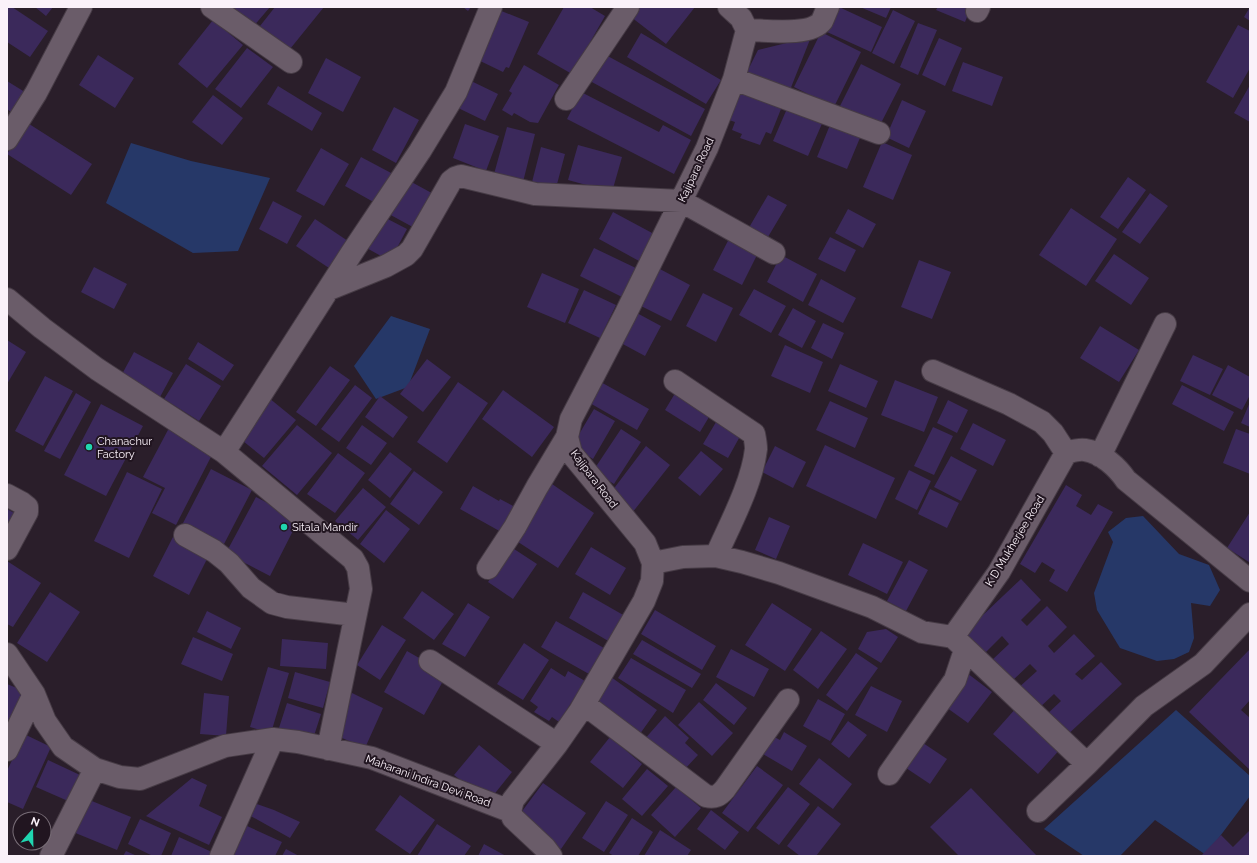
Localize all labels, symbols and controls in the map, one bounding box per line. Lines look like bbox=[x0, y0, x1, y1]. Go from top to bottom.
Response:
street label: Kajipara Road bbox=[675, 136, 717, 204]
place label: Chanachur Factory bbox=[97, 435, 152, 461]
marker: Chanachur Factory bbox=[84, 442, 94, 452]
street label: Kajipara Road bbox=[568, 447, 620, 511]
street label: K D Mukherjee Road bbox=[983, 493, 1047, 589]
place label: Sitala Mandir bbox=[292, 521, 358, 534]
marker: Sitala Mandir bbox=[279, 522, 289, 532]
street label: Maharani Indira Devi Road bbox=[364, 752, 492, 810]
north arrow bbox=[12, 811, 52, 851]
text: N bbox=[29, 815, 41, 830]

